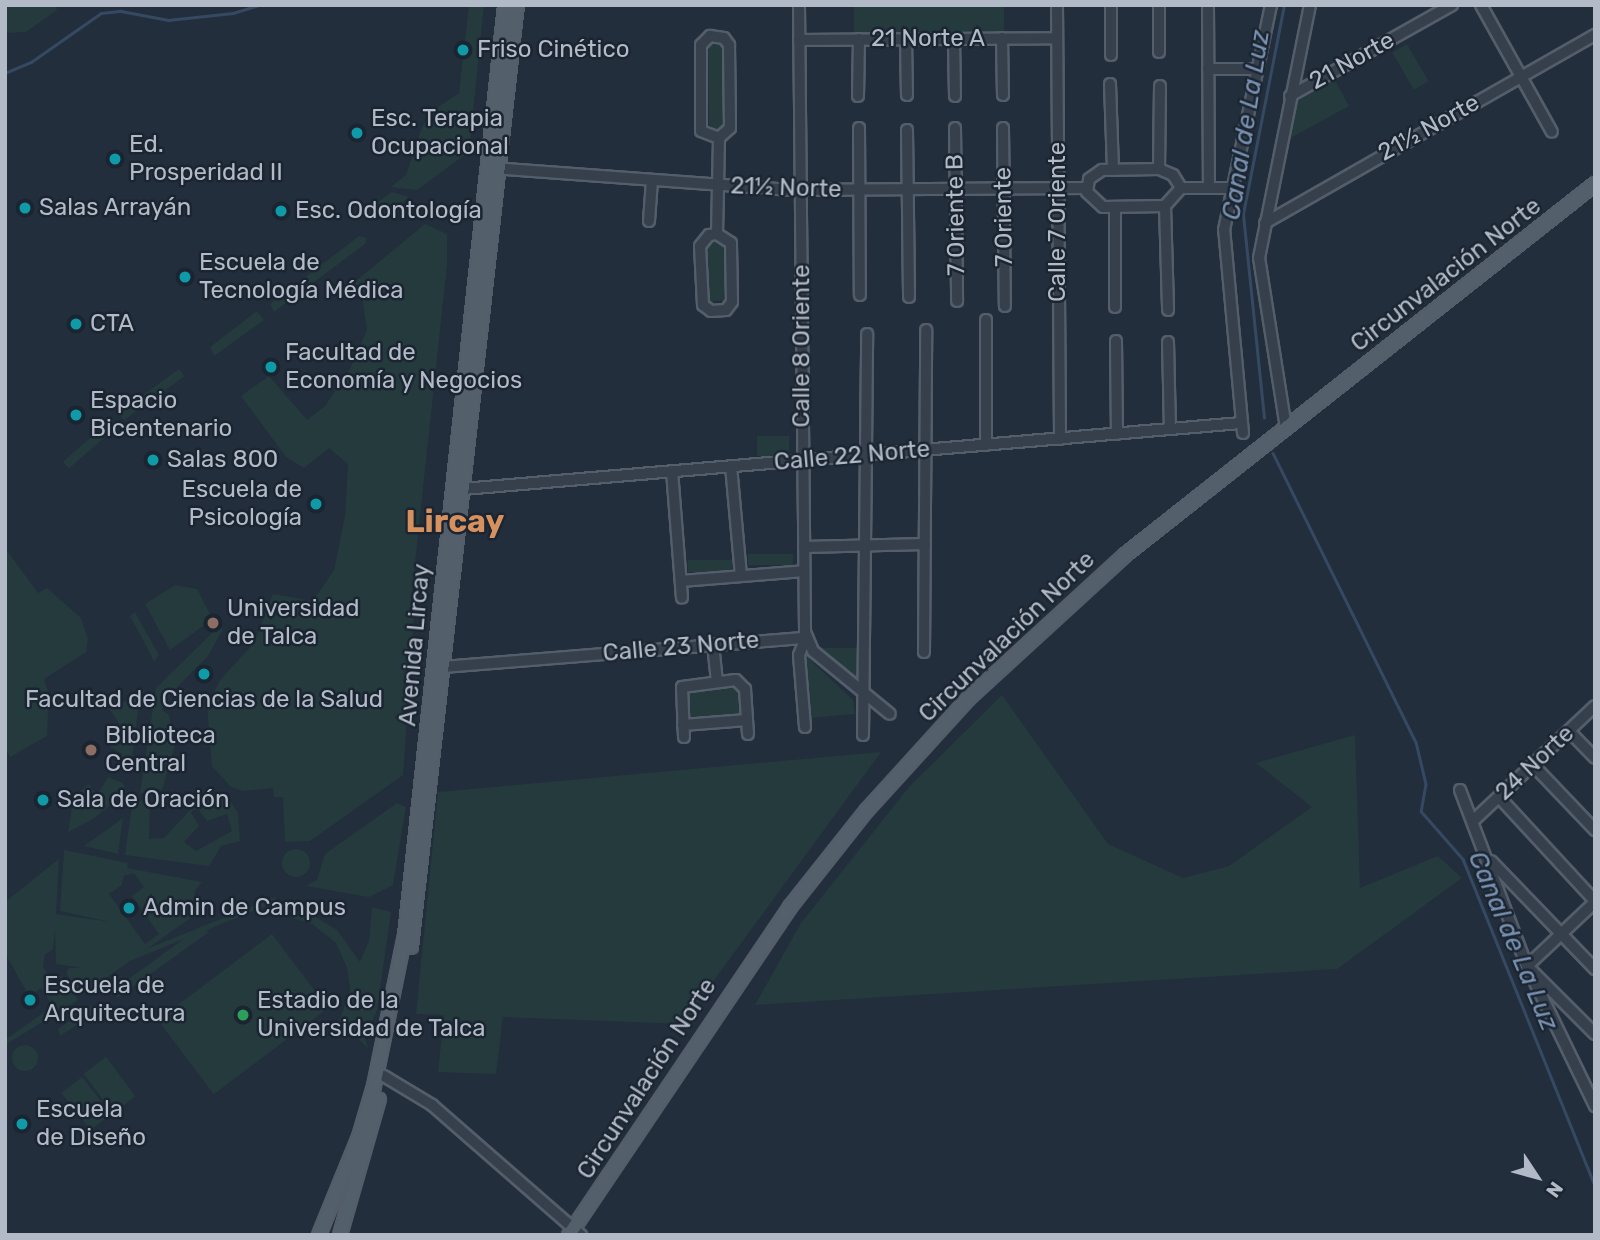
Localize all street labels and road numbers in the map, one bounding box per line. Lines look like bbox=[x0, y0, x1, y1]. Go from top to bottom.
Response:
street label: 21 Norte A bbox=[871, 25, 985, 53]
street label: 21 Norte bbox=[1305, 26, 1399, 96]
street label: 21½ Norte bbox=[1373, 88, 1485, 168]
street label: Calle 7 Oriente bbox=[1044, 142, 1072, 302]
street label: 7 Oriente B bbox=[941, 154, 971, 276]
street label: 7 Oriente bbox=[989, 167, 1019, 267]
street label: 21½ Norte bbox=[730, 172, 842, 204]
street label: Circunvalación Norte bbox=[1345, 192, 1547, 358]
street label: Calle 8 Oriente bbox=[788, 264, 816, 428]
street label: Calle 22 Norte bbox=[773, 435, 931, 477]
street label: Circunvalación Norte bbox=[913, 546, 1101, 728]
street label: Avenida Lircay bbox=[394, 563, 436, 727]
street label: Calle 23 Norte bbox=[602, 626, 760, 668]
street label: 24 Norte bbox=[1490, 719, 1580, 807]
street label: Circunvalación Norte bbox=[571, 973, 723, 1185]

